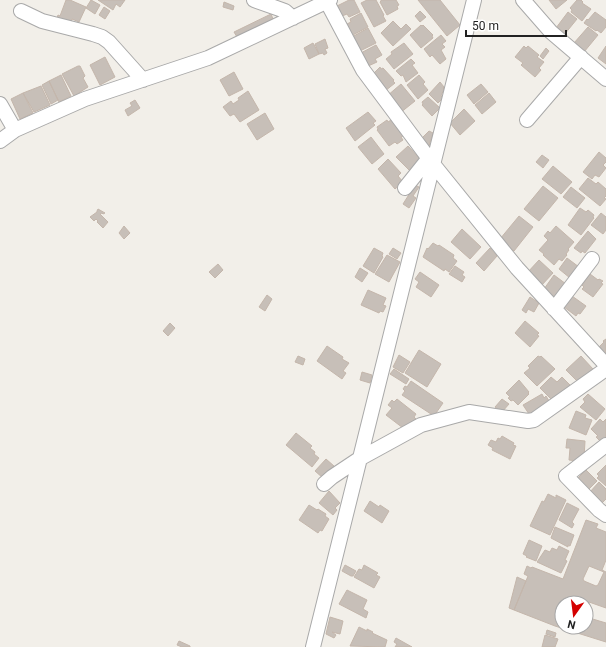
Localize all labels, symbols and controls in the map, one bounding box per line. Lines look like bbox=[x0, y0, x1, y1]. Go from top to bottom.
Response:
scale bar bbox=[466, 12, 566, 38]
text: 50 m bbox=[472, 19, 499, 33]
north arrow bbox=[554, 595, 594, 635]
text: N bbox=[566, 617, 577, 631]

